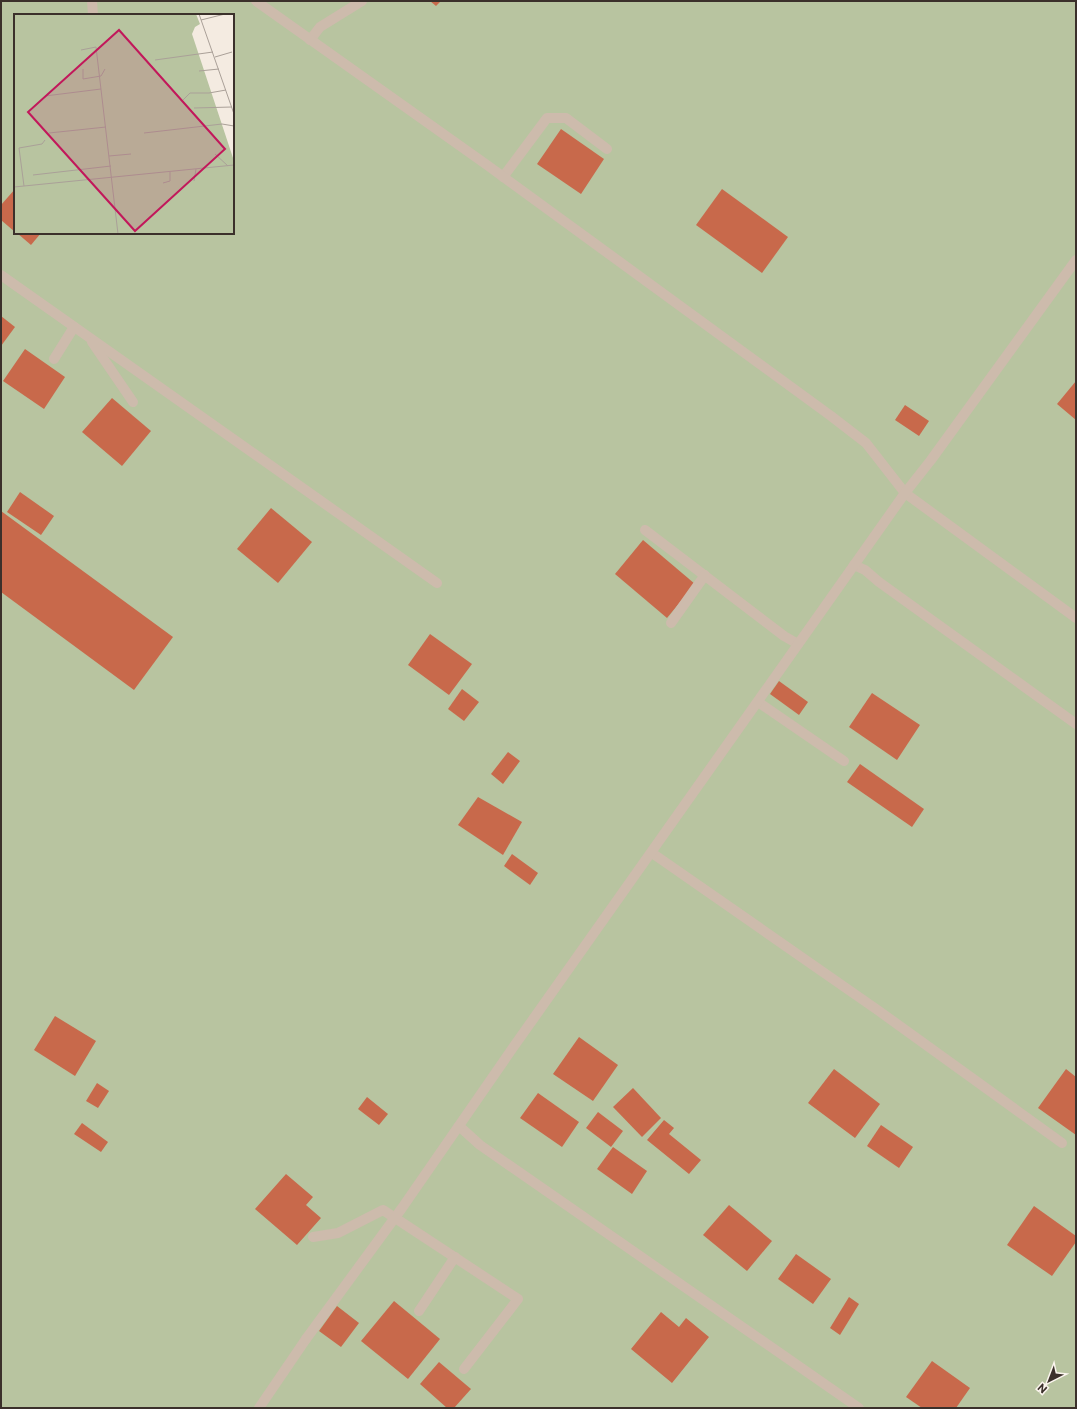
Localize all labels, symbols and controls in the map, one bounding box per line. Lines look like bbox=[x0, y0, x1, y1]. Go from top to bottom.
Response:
inset map bbox=[14, 14, 234, 234]
north arrow bbox=[1029, 1361, 1069, 1401]
text: N bbox=[1035, 1381, 1049, 1396]

